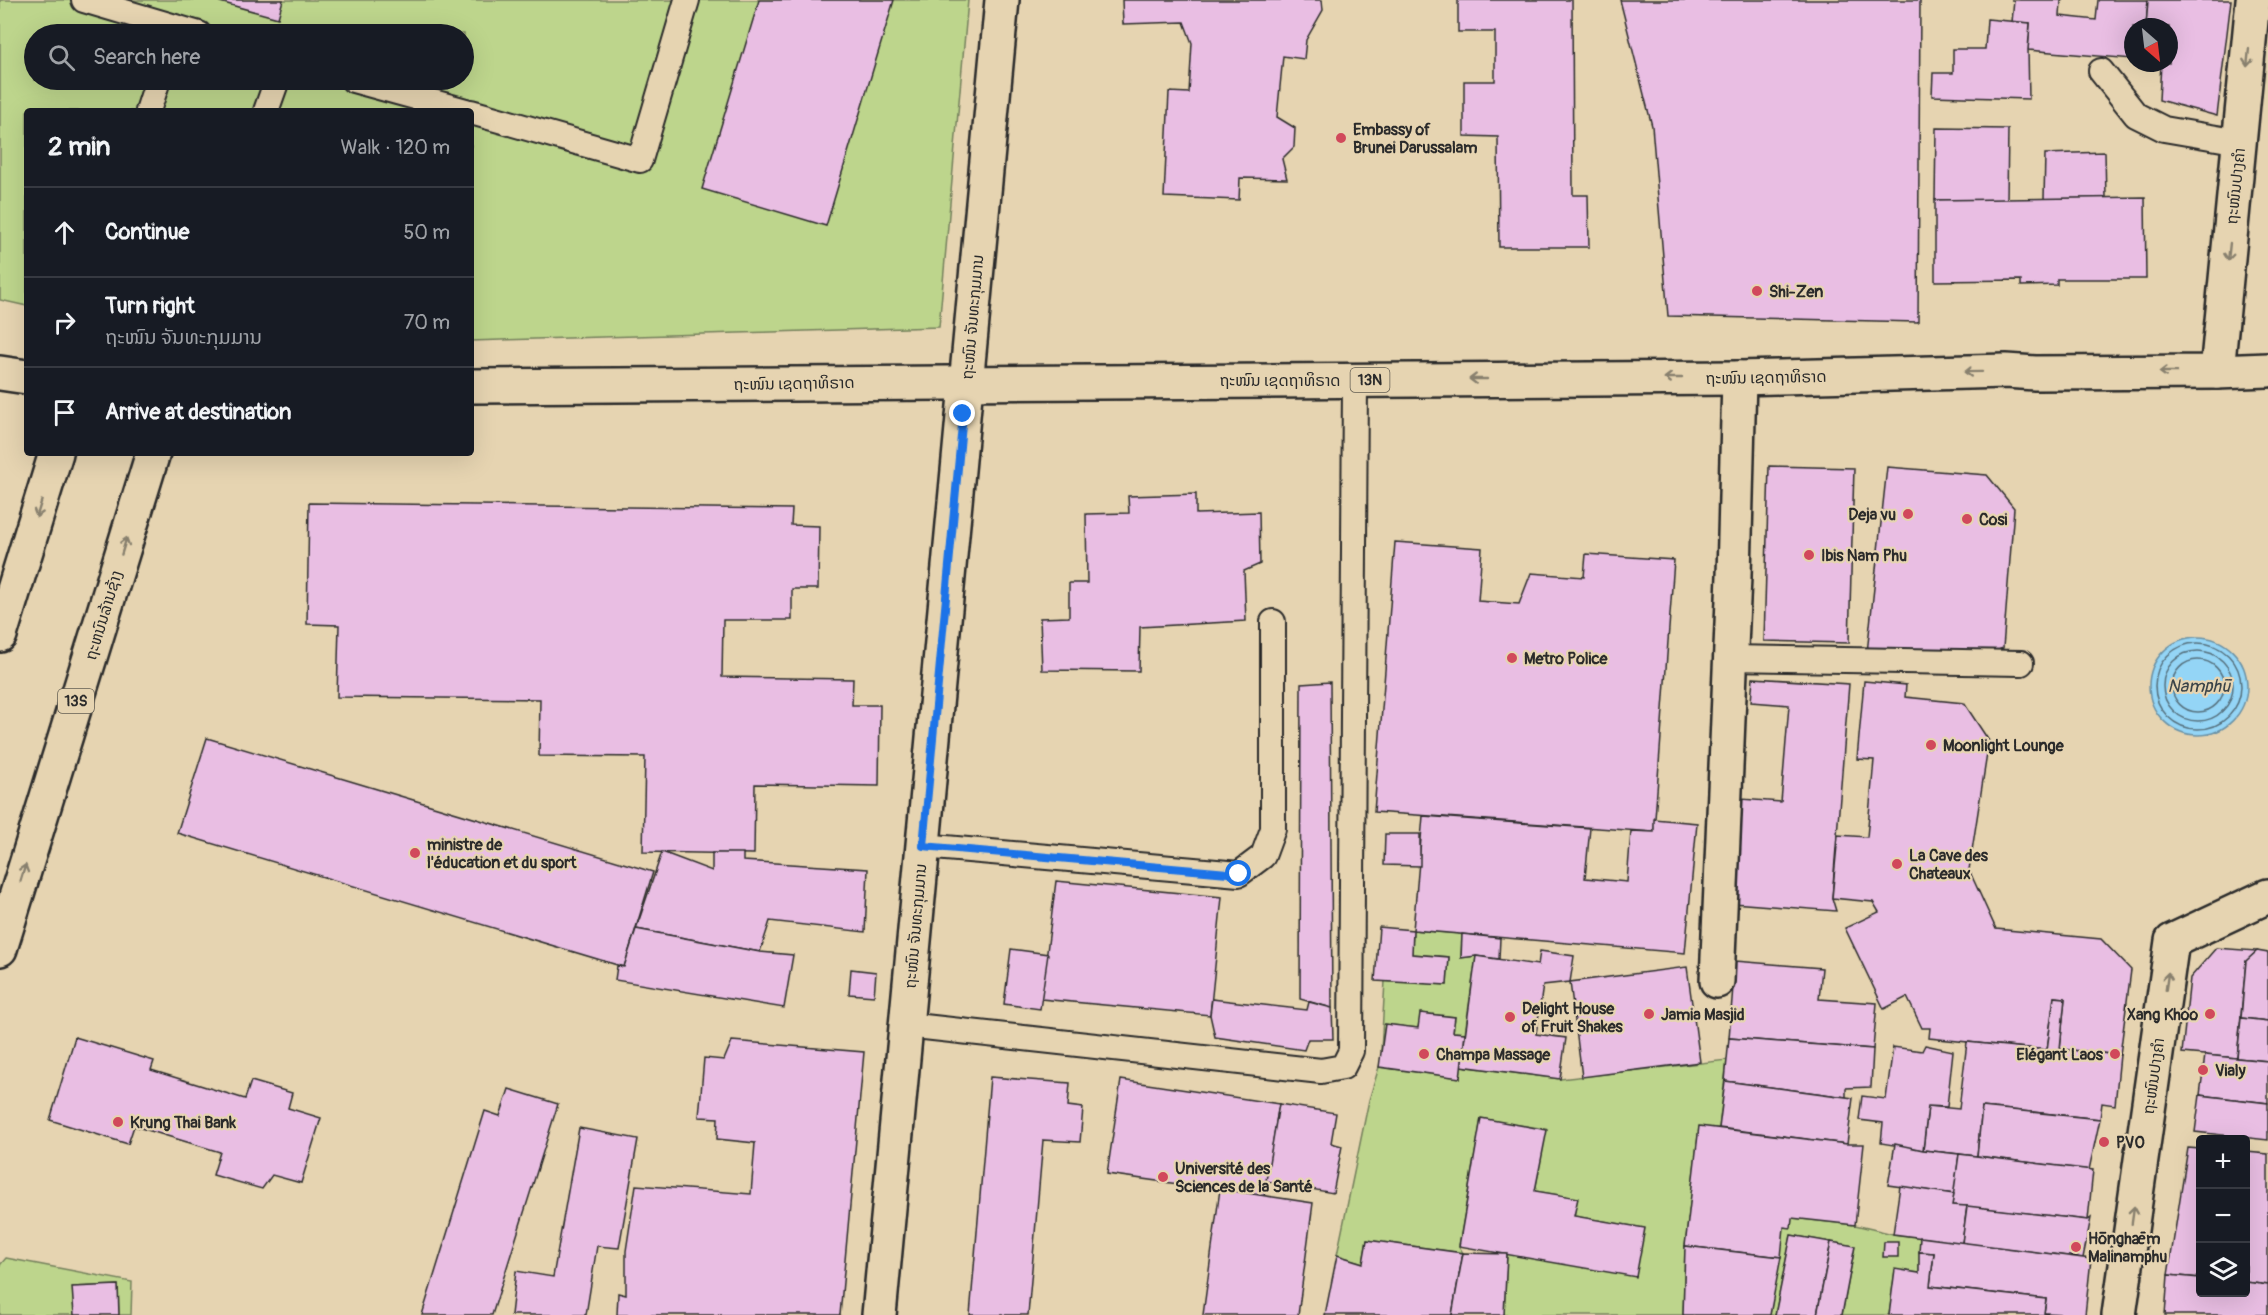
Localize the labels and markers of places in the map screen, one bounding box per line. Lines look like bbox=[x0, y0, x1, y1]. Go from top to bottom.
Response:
place label: Embassy of Brunei Darussalam bbox=[1353, 120, 1478, 158]
marker: Embassy of Brunei Darussalam bbox=[1334, 131, 1348, 145]
place label: Shi-Zen bbox=[1769, 282, 1823, 302]
marker: Shi-Zen bbox=[1750, 284, 1764, 298]
place label: Deja vu bbox=[1848, 505, 1896, 525]
marker: Deja vu bbox=[1901, 507, 1915, 521]
place label: Cosi bbox=[1979, 510, 2008, 530]
marker: Cosi bbox=[1960, 512, 1974, 526]
place label: Ibis Nam Phu bbox=[1821, 546, 1907, 566]
marker: Ibis Nam Phu bbox=[1802, 548, 1816, 562]
place label: Metro Police bbox=[1524, 649, 1609, 669]
marker: Metro Police bbox=[1505, 651, 1519, 665]
place label: Moonlight Lounge bbox=[1943, 736, 2065, 756]
marker: Moonlight Lounge bbox=[1924, 738, 1938, 752]
place label: ministre de l'éducation et du sport bbox=[427, 835, 577, 873]
marker: ministre de l'éducation et du sport bbox=[408, 846, 422, 860]
place label: La Cave des Chateaux bbox=[1909, 846, 1989, 884]
marker: La Cave des Chateaux bbox=[1890, 857, 1904, 871]
place label: Delight House of Fruit Shakes bbox=[1521, 999, 1624, 1037]
place label: Jamia Masjid bbox=[1661, 1005, 1745, 1025]
place label: Xang Khoo bbox=[2127, 1005, 2198, 1025]
marker: Jamia Masjid bbox=[1642, 1007, 1656, 1021]
marker: Xang Khoo bbox=[2203, 1007, 2217, 1021]
marker: Delight House of Fruit Shakes bbox=[1503, 1010, 1517, 1024]
place label: Champa Massage bbox=[1436, 1045, 1551, 1065]
place label: Elégant Laos bbox=[2016, 1045, 2104, 1065]
marker: Champa Massage bbox=[1417, 1047, 1431, 1061]
marker: Elégant Laos bbox=[2108, 1047, 2122, 1061]
place label: Vialy bbox=[2215, 1061, 2246, 1081]
marker: Vialy bbox=[2196, 1063, 2210, 1077]
place label: Krung Thai Bank bbox=[130, 1113, 236, 1133]
marker: Krung Thai Bank bbox=[111, 1115, 125, 1129]
place label: PVO bbox=[2116, 1133, 2145, 1153]
marker: PVO bbox=[2097, 1135, 2111, 1149]
place label: Université des Sciences de la Santé bbox=[1175, 1159, 1313, 1197]
marker: Université des Sciences de la Santé bbox=[1156, 1170, 1170, 1184]
place label: Hōnghǣm Malinamphu bbox=[2088, 1229, 2167, 1267]
marker: Hōnghǣm Malinamphu bbox=[2069, 1240, 2083, 1254]

